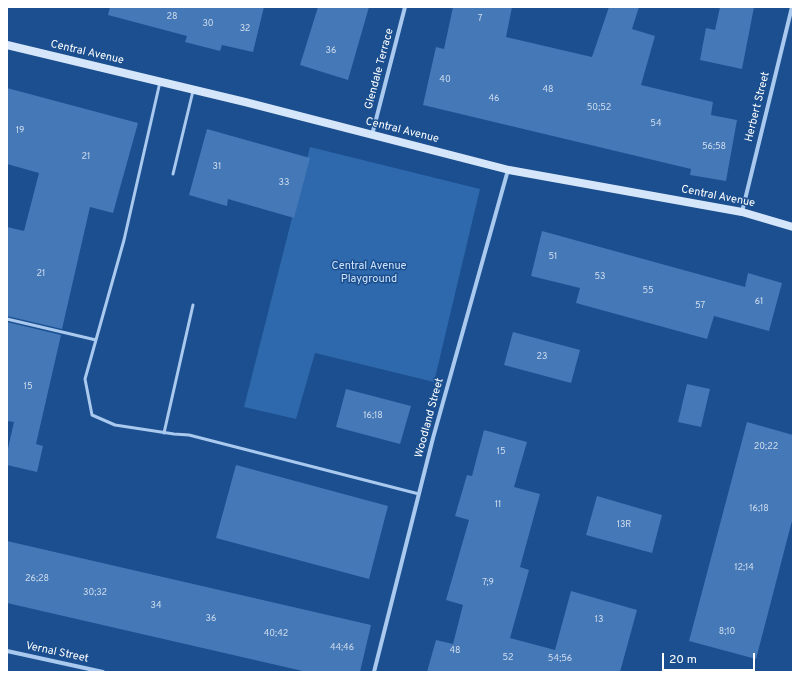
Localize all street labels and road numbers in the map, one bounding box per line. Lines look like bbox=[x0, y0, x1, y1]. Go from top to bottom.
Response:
street label: Glendale Terrace bbox=[363, 27, 397, 111]
street label: Central Avenue bbox=[49, 38, 125, 68]
street label: Herbert Street bbox=[743, 71, 773, 143]
street label: Central Avenue bbox=[364, 116, 440, 146]
street label: Central Avenue bbox=[680, 183, 756, 211]
street label: Woodland Street bbox=[413, 377, 447, 459]
street label: Vernal Street bbox=[24, 640, 90, 666]

